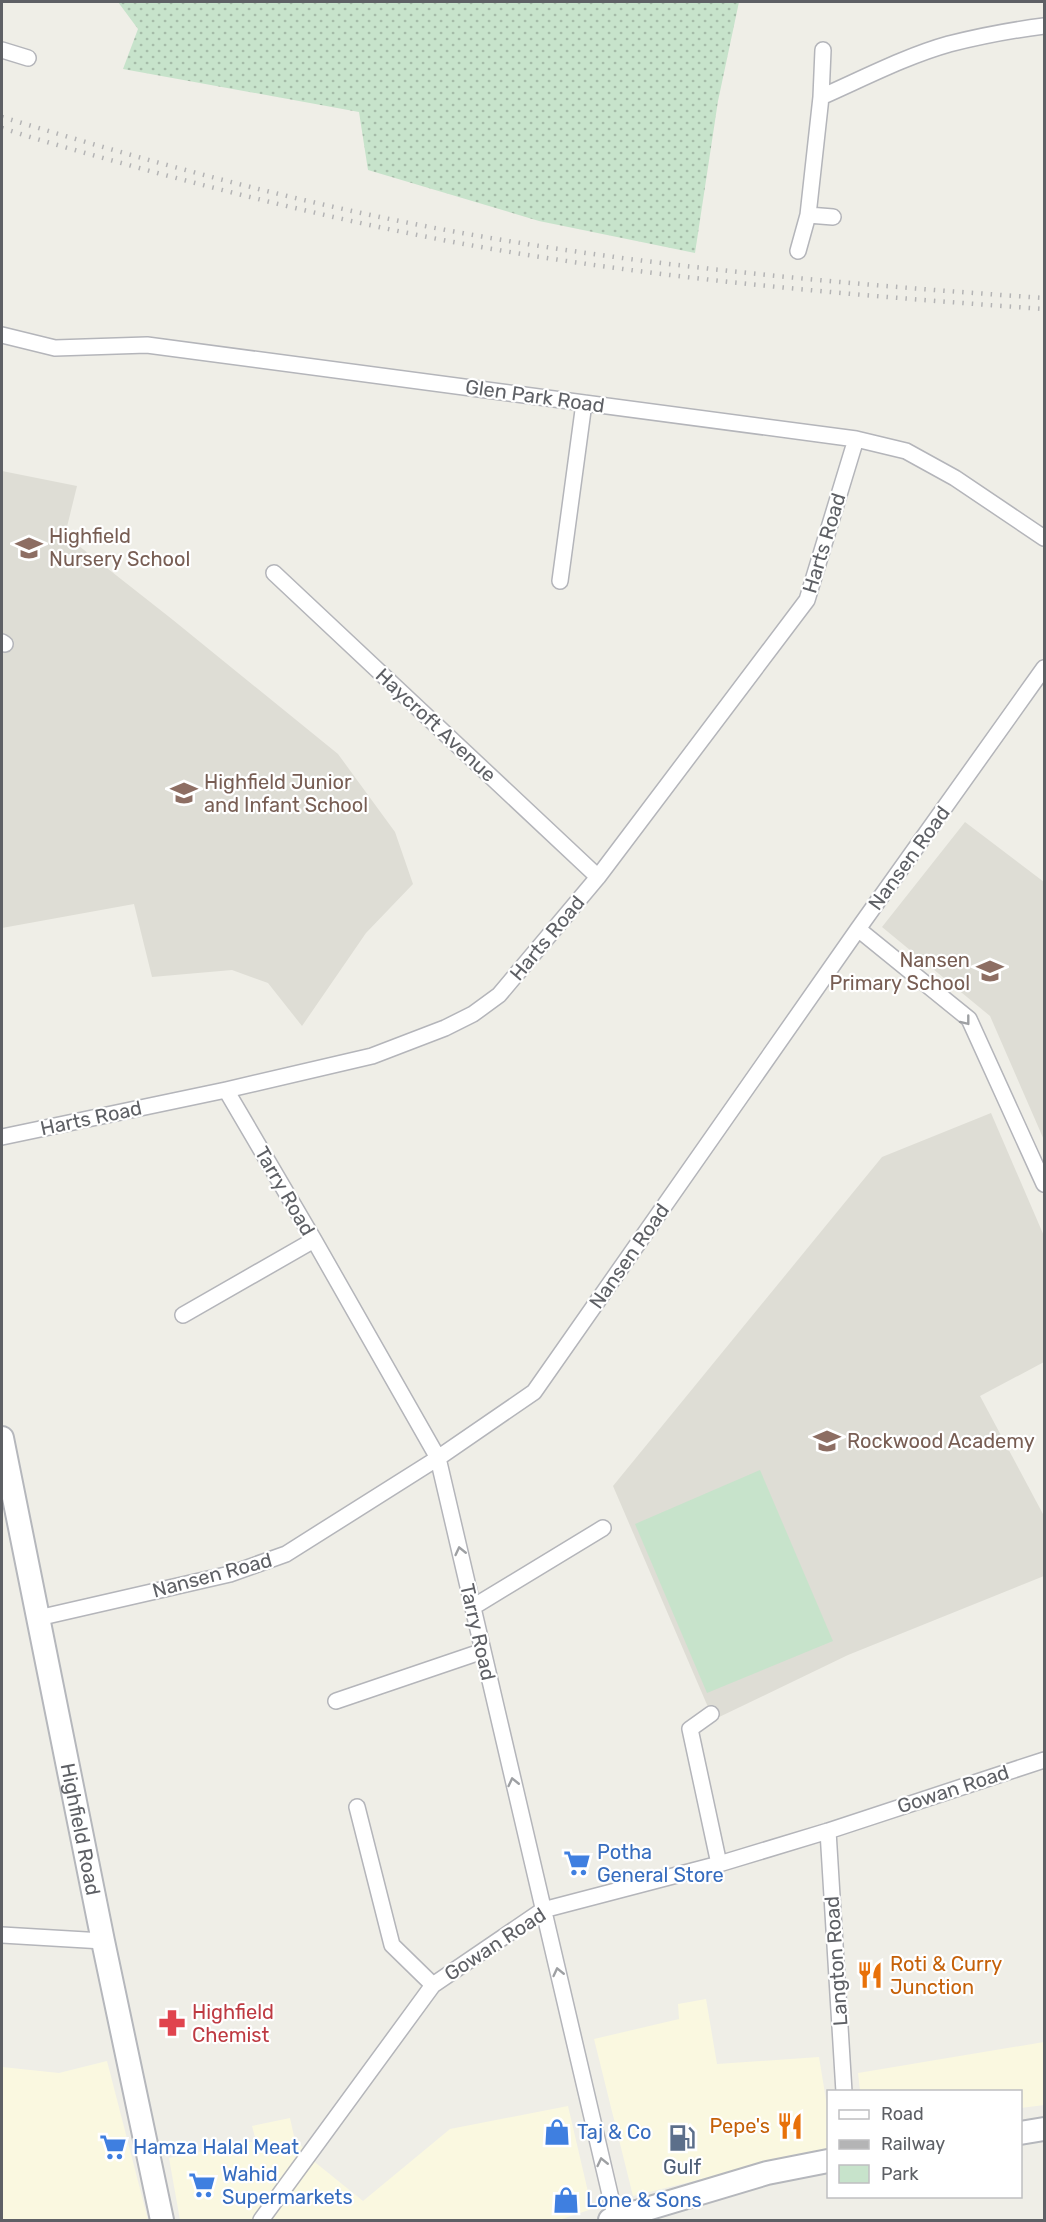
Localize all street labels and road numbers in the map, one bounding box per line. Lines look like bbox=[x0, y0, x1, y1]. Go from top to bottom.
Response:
street label: Glen Park Road bbox=[464, 374, 606, 418]
street label: Harts Road bbox=[797, 490, 851, 596]
street label: Haycroft Avenue bbox=[371, 663, 501, 787]
street label: Nansen Road bbox=[863, 801, 955, 915]
street label: Harts Road bbox=[505, 891, 589, 985]
street label: Harts Road bbox=[38, 1096, 144, 1140]
street label: Tarry Road bbox=[250, 1142, 320, 1240]
street label: Nansen Road bbox=[584, 1199, 674, 1313]
street label: Nansen Road bbox=[150, 1548, 274, 1602]
street label: Tarry Road bbox=[455, 1581, 501, 1683]
street label: Gowan Road bbox=[894, 1760, 1012, 1818]
street label: Highfield Road bbox=[56, 1761, 106, 1897]
street label: Langton Road bbox=[819, 1895, 853, 2027]
street label: Gowan Road bbox=[440, 1902, 550, 1986]

